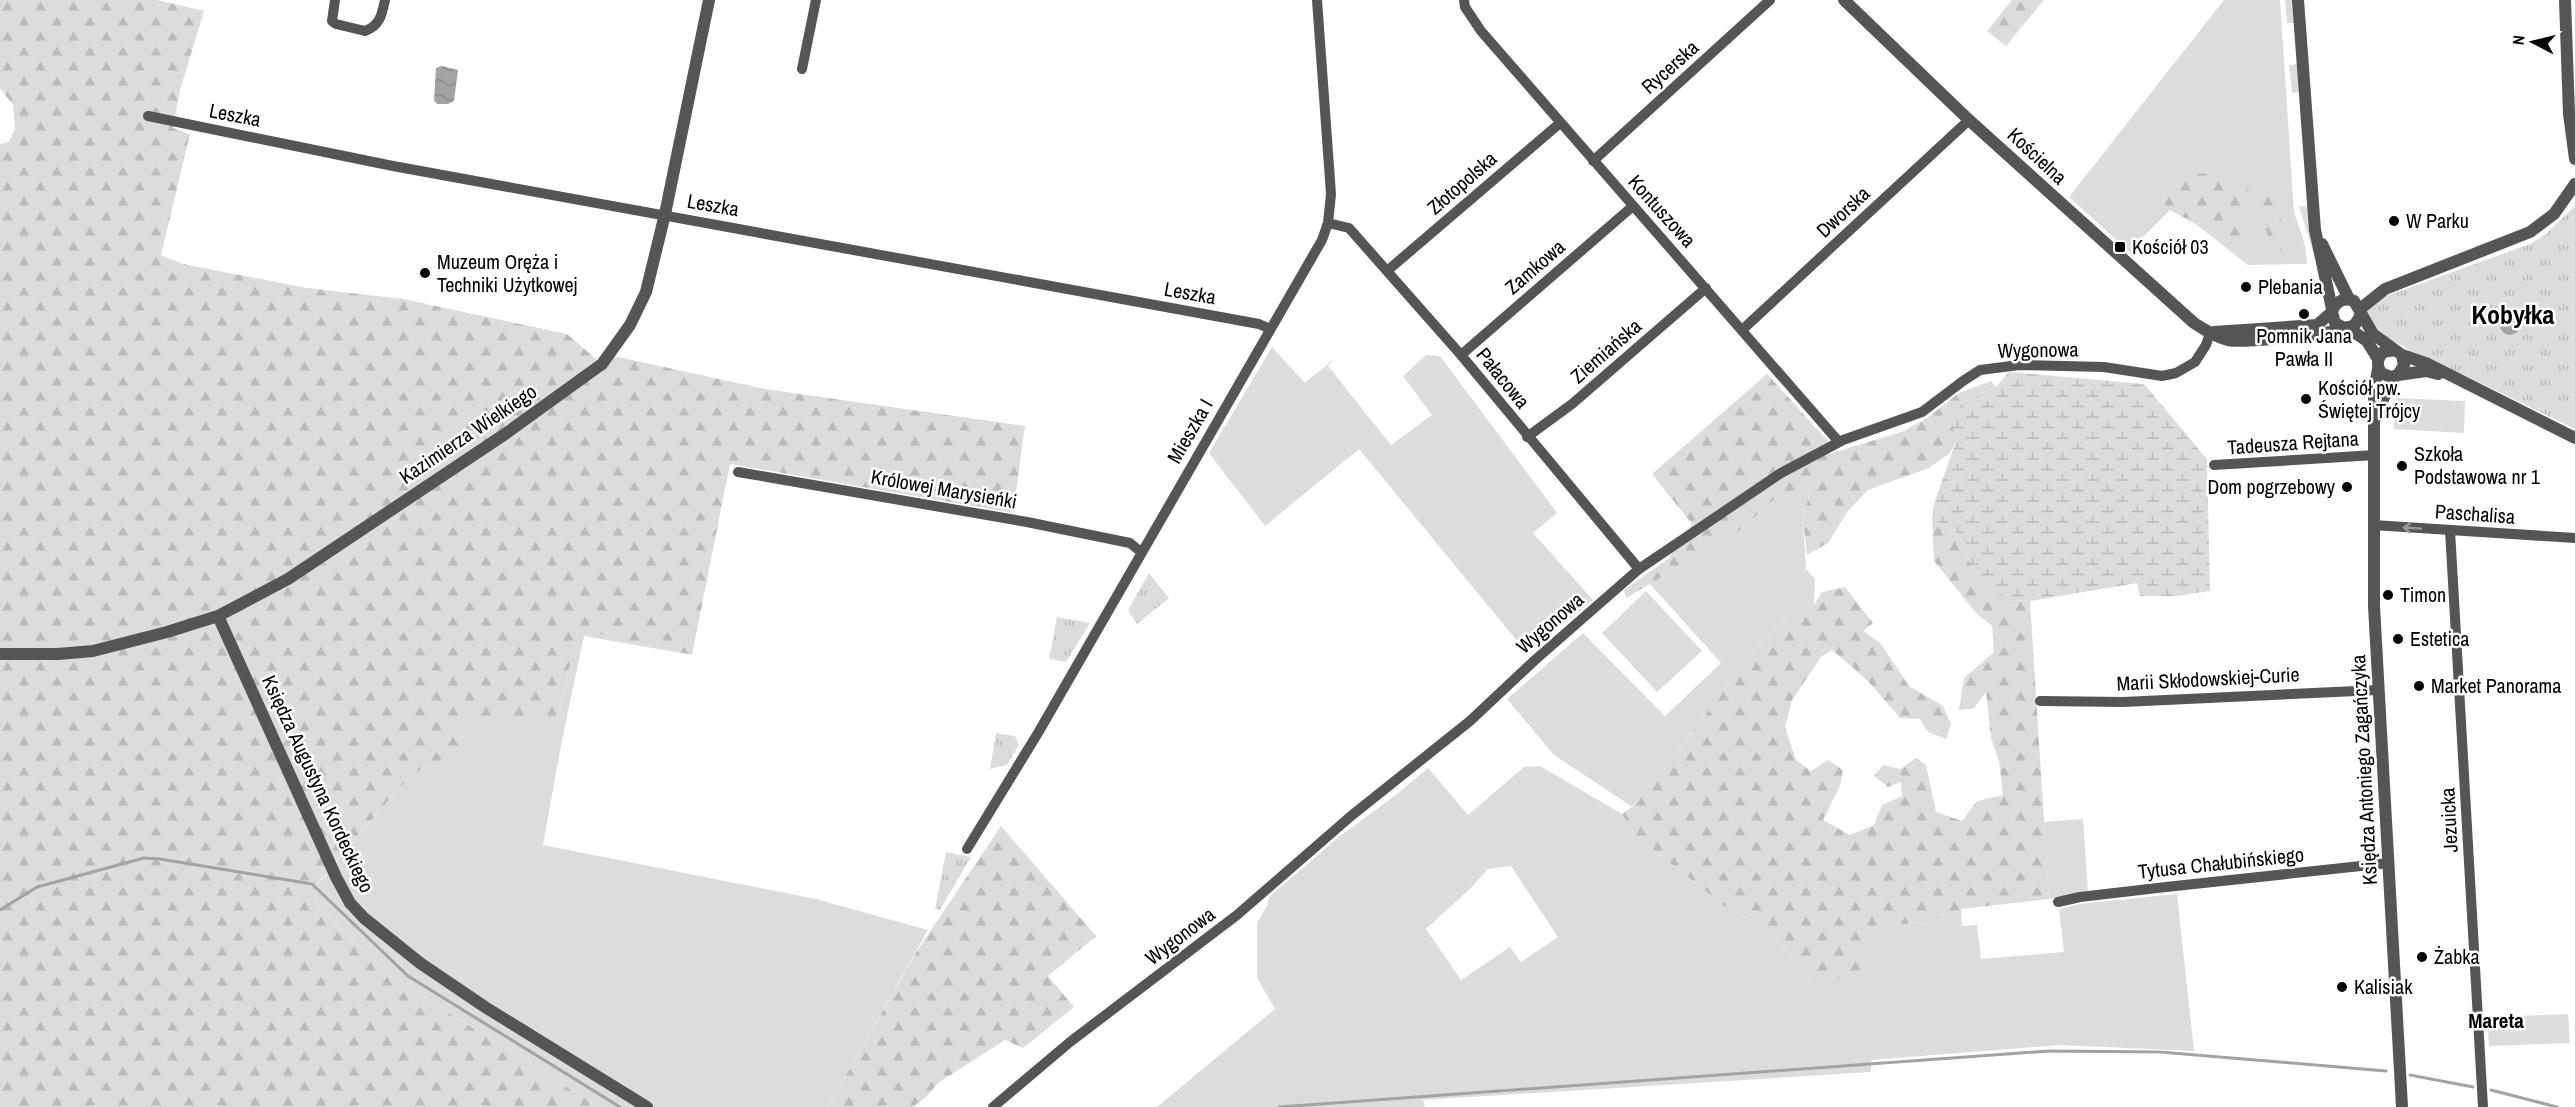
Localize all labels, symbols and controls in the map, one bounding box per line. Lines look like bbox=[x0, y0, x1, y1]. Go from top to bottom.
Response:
north arrow bbox=[2503, 12, 2563, 72]
street label: Rycerska bbox=[1635, 34, 1704, 100]
text: N bbox=[2507, 34, 2530, 46]
street label: Leszka bbox=[207, 96, 263, 133]
street label: Kościelna bbox=[2002, 121, 2073, 190]
street label: Złotopolska bbox=[1421, 145, 1502, 220]
street label: Kontuszowa bbox=[1622, 168, 1702, 253]
street label: Dworska bbox=[1810, 180, 1875, 243]
street label: Leszka bbox=[685, 187, 741, 222]
place label: W Parku bbox=[2406, 207, 2469, 234]
marker: W Parku bbox=[2387, 214, 2401, 228]
street label: Zamkowa bbox=[1499, 233, 1570, 300]
place label: Kościół 03 bbox=[2132, 233, 2209, 260]
marker: Kościół 03 bbox=[2113, 240, 2127, 254]
place label: Muzeum Oręża i Techniki Użytkowej bbox=[437, 248, 577, 298]
marker: Muzeum Oręża i Techniki Użytkowej bbox=[418, 266, 432, 280]
place label: Plebania bbox=[2258, 273, 2323, 300]
street label: Leszka bbox=[1162, 275, 1218, 310]
marker: Plebania bbox=[2239, 280, 2253, 294]
district label: Kobyłka bbox=[2472, 297, 2555, 332]
marker: Pomnik Jana Pawła II bbox=[2297, 307, 2311, 321]
street label: Ziemiańska bbox=[1564, 312, 1647, 389]
place label: Pomnik Jana Pawła II bbox=[2256, 322, 2352, 372]
street label: Wygonowa bbox=[1997, 335, 2079, 364]
street label: Pałacowa bbox=[1471, 342, 1536, 414]
place label: Kościół pw. Świętej Trójcy bbox=[2318, 374, 2421, 424]
street label: Kazimierza Wielkiego bbox=[394, 378, 542, 490]
marker: Kościół pw. Świętej Trójcy bbox=[2299, 392, 2313, 406]
street label: Mieszka I bbox=[1160, 394, 1219, 468]
street label: Tadeusza Rejtana bbox=[2226, 424, 2360, 461]
place label: Szkoła Podstawowa nr 1 bbox=[2414, 440, 2540, 490]
marker: Szkoła Podstawowa nr 1 bbox=[2395, 459, 2409, 473]
street label: Królowej Marysieńki bbox=[869, 462, 1019, 515]
place label: Dom pogrzebowy bbox=[2207, 473, 2336, 500]
marker: Dom pogrzebowy bbox=[2340, 480, 2354, 494]
street label: Paschalisa bbox=[2434, 497, 2516, 530]
one-way arrow bbox=[2402, 522, 2422, 533]
place label: Timon bbox=[2400, 581, 2446, 608]
street label: Wygonowa bbox=[1510, 586, 1589, 659]
marker: Timon bbox=[2381, 588, 2395, 602]
place label: Estetica bbox=[2410, 625, 2469, 652]
marker: Estetica bbox=[2391, 632, 2405, 646]
street label: Księdza Antoniego Zagańczyka bbox=[2344, 654, 2383, 886]
street label: Marii Skłodowskiej-Curie bbox=[2116, 660, 2300, 697]
street label: Księdza Augustyna Kordeckiego bbox=[256, 671, 381, 897]
place label: Market Panorama bbox=[2431, 672, 2561, 699]
marker: Market Panorama bbox=[2412, 679, 2426, 693]
street label: Jezuicka bbox=[2433, 787, 2464, 853]
street label: Tytusa Chałubińskiego bbox=[2137, 840, 2305, 885]
street label: Wygonowa bbox=[1139, 900, 1220, 971]
place label: Żabka bbox=[2434, 943, 2480, 970]
marker: Żabka bbox=[2415, 950, 2429, 964]
place label: Kalisiak bbox=[2354, 973, 2413, 1000]
marker: Kalisiak bbox=[2335, 980, 2349, 994]
district label: Mareta bbox=[2468, 1006, 2524, 1035]

